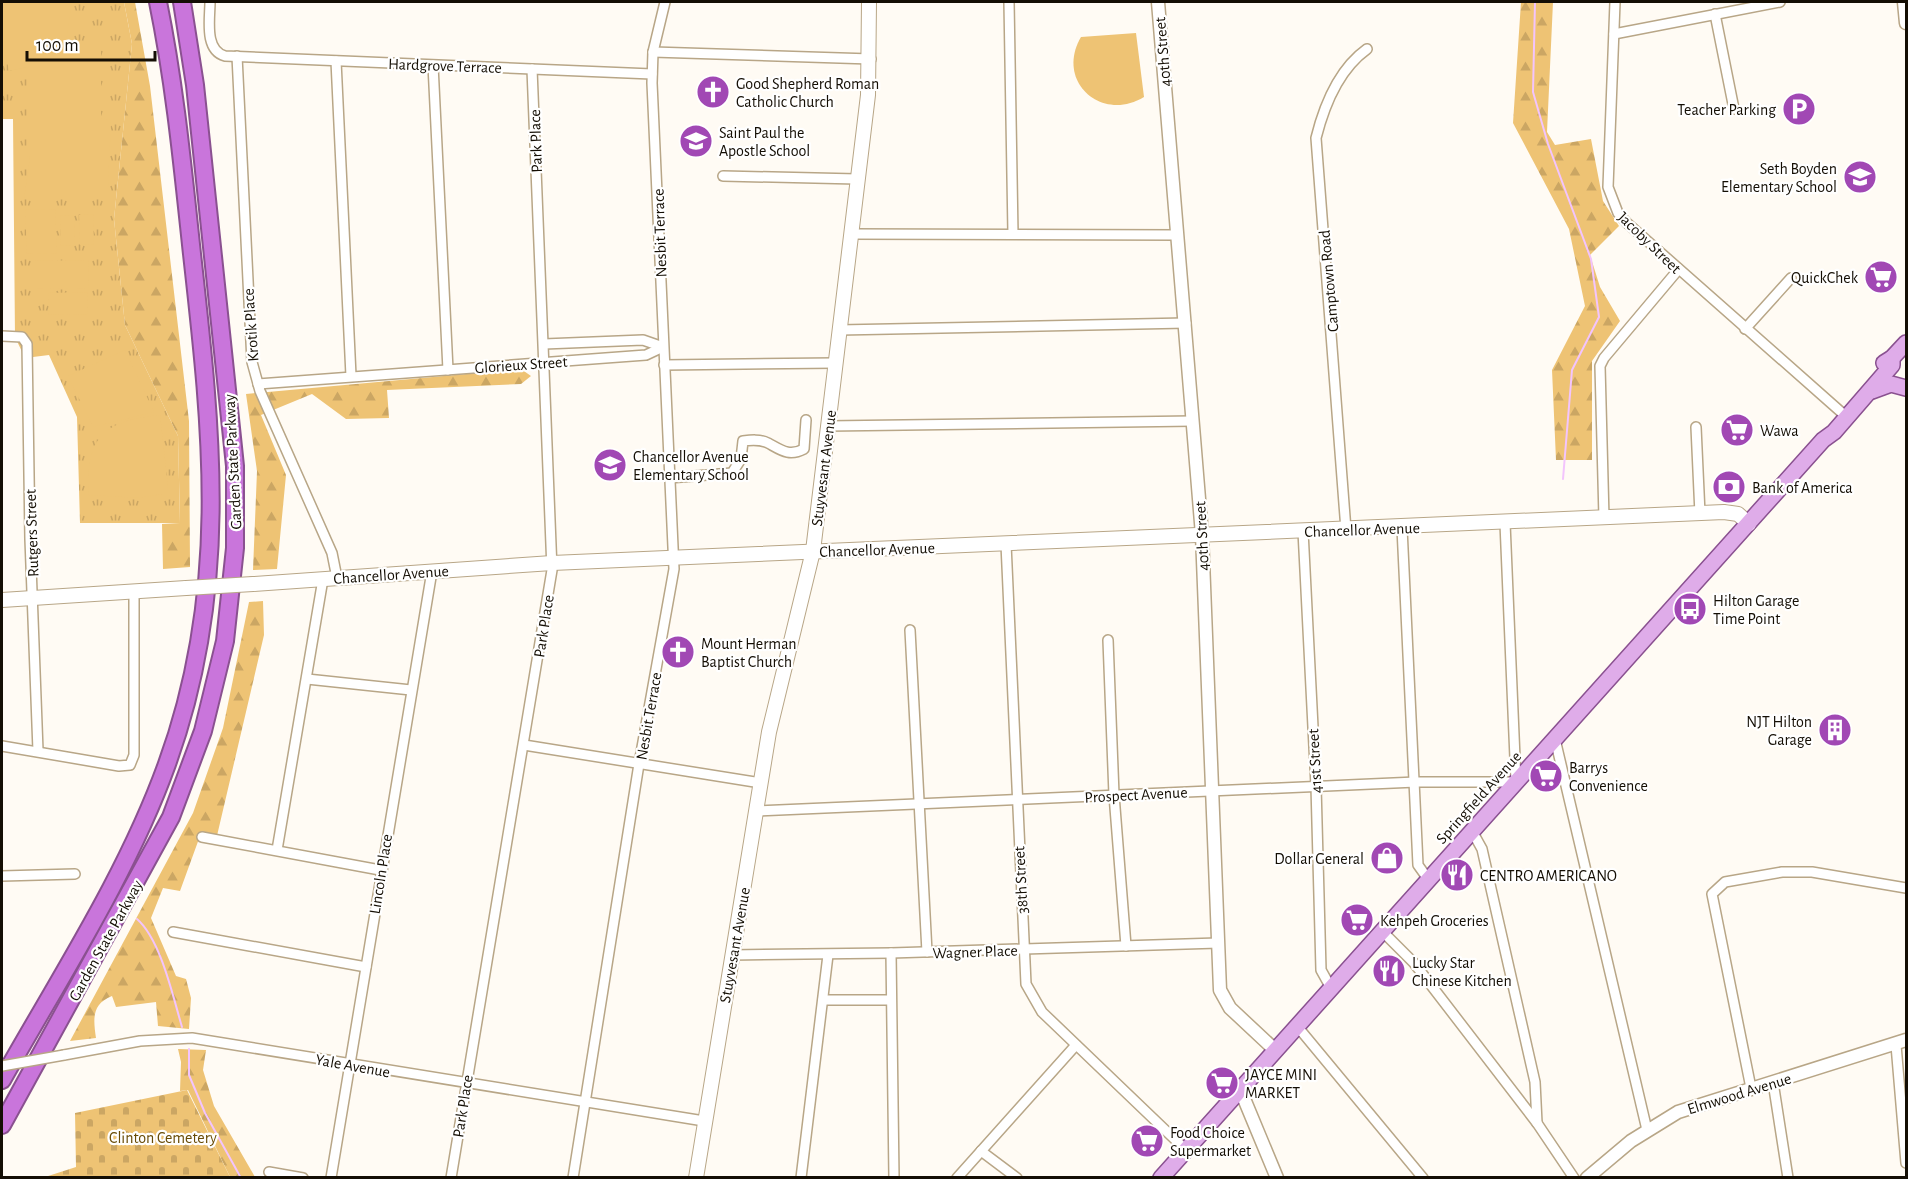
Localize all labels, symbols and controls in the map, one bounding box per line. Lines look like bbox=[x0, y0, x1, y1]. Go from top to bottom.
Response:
street label: 40th Street bbox=[1152, 16, 1174, 87]
scale bar bbox=[27, 24, 154, 62]
text: 100 m bbox=[36, 37, 79, 55]
street label: Hardgrove Terrace bbox=[388, 56, 502, 76]
church icon: Good Shepherd Roman Catholic Church bbox=[695, 74, 731, 110]
place label: Good Shepherd Roman Catholic Church bbox=[736, 76, 879, 110]
parking icon: Teacher Parking bbox=[1781, 91, 1817, 127]
place label: Teacher Parking bbox=[1677, 102, 1776, 118]
street label: Park Place bbox=[527, 109, 545, 173]
school or university icon: Saint Paul the Apostle School bbox=[678, 123, 714, 159]
place label: Saint Paul the Apostle School bbox=[719, 125, 810, 159]
school or university icon: Seth Boyden Elementary School bbox=[1842, 159, 1878, 195]
place label: Seth Boyden Elementary School bbox=[1721, 161, 1837, 196]
street label: Nesbit Terrace bbox=[650, 188, 670, 278]
street label: Jacoby Street bbox=[1614, 209, 1684, 277]
street label: Camptown Road bbox=[1317, 229, 1341, 333]
supermarket icon: QuickChek bbox=[1863, 259, 1899, 295]
place label: QuickChek bbox=[1791, 270, 1859, 287]
street label: Krotik Place bbox=[240, 288, 262, 362]
street label: Glorieux Street bbox=[474, 354, 568, 376]
street label: Garden State Parkway bbox=[221, 394, 246, 530]
street label: Stuyvesant Avenue bbox=[809, 409, 840, 527]
supermarket icon: Wawa bbox=[1719, 412, 1755, 448]
place label: Wawa bbox=[1760, 423, 1799, 439]
school or university icon: Chancellor Avenue Elementary School bbox=[592, 447, 628, 483]
place label: Chancellor Avenue Elementary School bbox=[633, 449, 749, 484]
bank icon: Bank of America bbox=[1711, 469, 1747, 505]
place label: Bank of America bbox=[1752, 480, 1853, 496]
street label: Rutgers Street bbox=[22, 489, 42, 577]
street label: 40th Street bbox=[1192, 501, 1212, 571]
street label: Chancellor Avenue bbox=[1304, 520, 1420, 540]
street label: Chancellor Avenue bbox=[819, 540, 935, 560]
street label: Chancellor Avenue bbox=[333, 563, 449, 587]
bus stop icon: Hilton Garage Time Point bbox=[1672, 591, 1708, 627]
place label: Hilton Garage Time Point bbox=[1713, 593, 1799, 627]
street label: Park Place bbox=[531, 594, 557, 659]
church icon: Mount Herman Baptist Church bbox=[660, 634, 696, 670]
place label: Mount Herman Baptist Church bbox=[701, 636, 797, 670]
street label: Nesbit Terrace bbox=[633, 671, 665, 761]
building icon: NJT Hilton Garage bbox=[1817, 712, 1853, 748]
place label: NJT Hilton Garage bbox=[1746, 714, 1812, 748]
street label: 41st Street bbox=[1305, 728, 1325, 794]
street label: Springfield Avenue bbox=[1433, 748, 1524, 847]
supermarket icon: Barrys Convenience bbox=[1528, 758, 1564, 794]
place label: Barrys Convenience bbox=[1569, 760, 1648, 794]
street label: Prospect Avenue bbox=[1084, 784, 1188, 806]
street label: Lincoln Place bbox=[367, 833, 395, 915]
shop icon: Dollar General bbox=[1369, 840, 1405, 876]
street label: 38th Street bbox=[1011, 846, 1031, 914]
place label: Dollar General bbox=[1274, 851, 1364, 867]
restaurant icon: CENTRO AMERICANO bbox=[1439, 857, 1475, 893]
place label: CENTRO AMERICANO bbox=[1480, 868, 1617, 884]
street label: Garden State Parkway bbox=[66, 877, 147, 1004]
street label: Stuyvesant Avenue bbox=[717, 886, 754, 1004]
supermarket icon: Kehpeh Groceries bbox=[1339, 902, 1375, 938]
place label: Kehpeh Groceries bbox=[1380, 913, 1489, 929]
street label: Wagner Place bbox=[932, 943, 1018, 961]
restaurant icon: Lucky Star Chinese Kitchen bbox=[1371, 953, 1407, 989]
place label: Lucky Star Chinese Kitchen bbox=[1412, 955, 1512, 989]
street label: Yale Avenue bbox=[314, 1052, 391, 1080]
supermarket icon: JAYCE MINI MARKET bbox=[1204, 1065, 1240, 1101]
place label: JAYCE MINI MARKET bbox=[1245, 1067, 1317, 1101]
street label: Elmwood Avenue bbox=[1685, 1071, 1793, 1117]
street label: Park Place bbox=[450, 1074, 476, 1139]
supermarket icon: Food Choice Supermarket bbox=[1129, 1123, 1165, 1159]
place label: Food Choice Supermarket bbox=[1170, 1125, 1251, 1159]
park label: Clinton Cemetery bbox=[109, 1130, 217, 1147]

